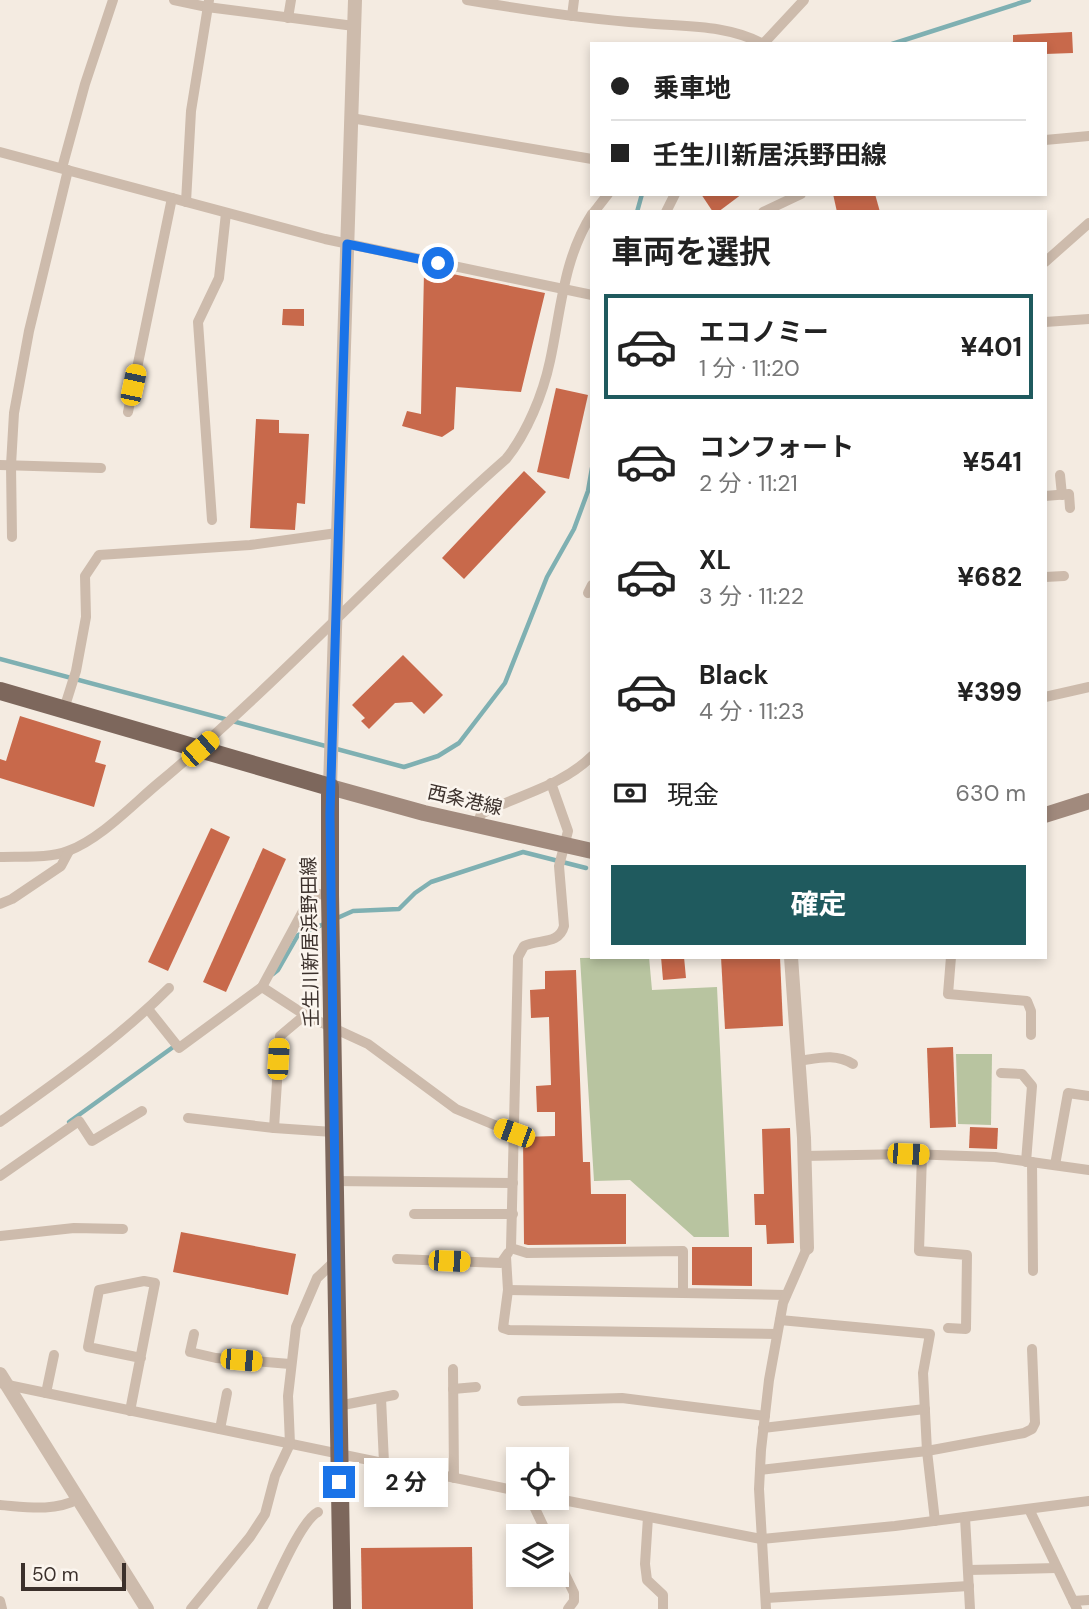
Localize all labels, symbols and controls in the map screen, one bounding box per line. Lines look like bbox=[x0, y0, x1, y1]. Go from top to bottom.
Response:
text: 乗車地 bbox=[653, 71, 731, 105]
text: 壬生川新居浜野田線 bbox=[653, 138, 887, 172]
text: 車両を選択 bbox=[611, 231, 771, 273]
route start bbox=[422, 247, 454, 279]
icon: car bbox=[615, 315, 678, 378]
text: エコノミー bbox=[699, 315, 829, 349]
text: ¥401 bbox=[960, 330, 1022, 364]
text: 1 分 · 11:20 bbox=[699, 353, 800, 383]
car bbox=[119, 362, 148, 408]
icon: car bbox=[615, 430, 678, 493]
text: コンフォート bbox=[699, 430, 854, 464]
text: ¥541 bbox=[963, 445, 1022, 479]
text: 2 分 · 11:21 bbox=[699, 468, 798, 498]
text: XL bbox=[699, 543, 731, 577]
icon: car bbox=[615, 545, 678, 608]
text: ¥682 bbox=[957, 560, 1022, 594]
text: 3 分 · 11:22 bbox=[699, 581, 804, 611]
text: Black bbox=[699, 658, 769, 692]
icon: car bbox=[615, 660, 678, 723]
text: ¥399 bbox=[957, 675, 1022, 709]
text: 4 分 · 11:23 bbox=[699, 696, 805, 726]
car bbox=[178, 727, 223, 771]
icon: cash bbox=[611, 774, 649, 812]
text: 現金 bbox=[667, 778, 719, 812]
text: 630 m bbox=[956, 778, 1026, 808]
street label: 西条港線 bbox=[425, 779, 505, 821]
street label: 壬生川新居浜野田線 bbox=[296, 856, 324, 1028]
button: 確定 bbox=[611, 865, 1026, 945]
car bbox=[267, 1037, 290, 1081]
car bbox=[491, 1116, 538, 1150]
car bbox=[887, 1143, 930, 1165]
car bbox=[428, 1250, 471, 1272]
car bbox=[220, 1348, 263, 1372]
map controls bbox=[506, 1447, 569, 1587]
button: locate bbox=[506, 1447, 569, 1510]
callout: 2 分 bbox=[364, 1458, 448, 1506]
route end bbox=[323, 1466, 355, 1498]
text: 2 分 bbox=[385, 1467, 427, 1497]
button: layers bbox=[506, 1524, 569, 1587]
scale bar bbox=[21, 1560, 126, 1592]
text: 50 m bbox=[32, 1562, 79, 1587]

